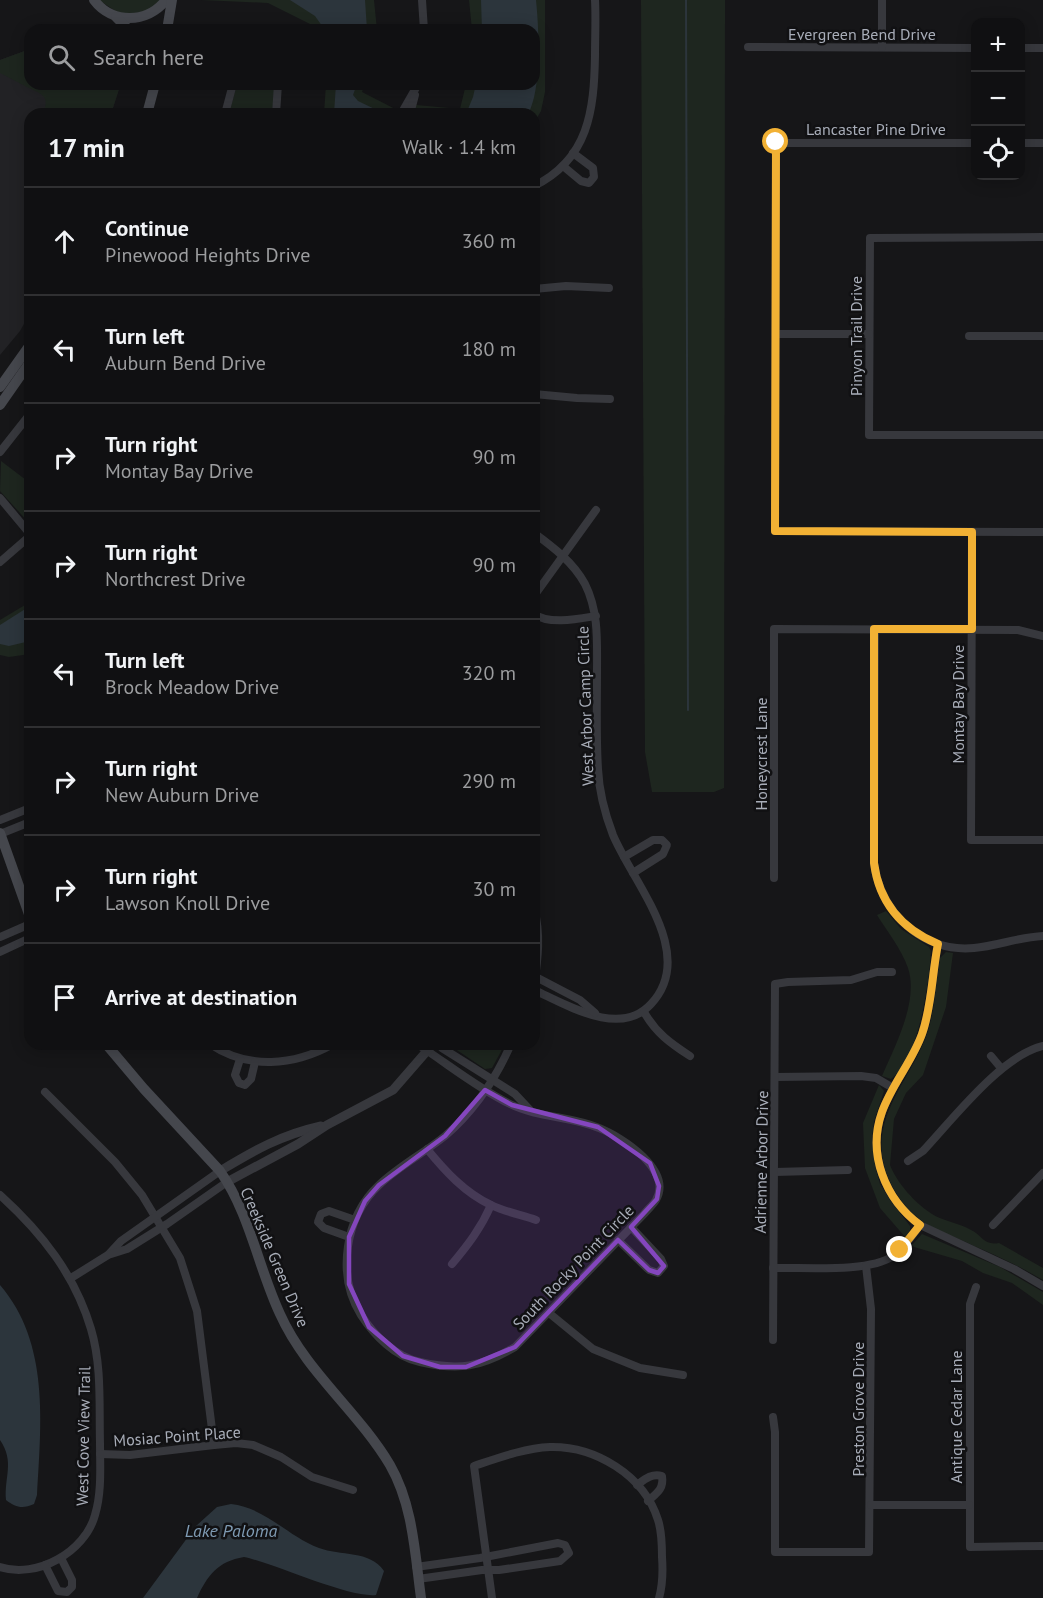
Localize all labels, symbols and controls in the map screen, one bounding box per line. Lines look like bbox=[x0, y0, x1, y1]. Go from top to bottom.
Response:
map controls bbox=[971, 18, 1025, 180]
button: + bbox=[971, 18, 1025, 72]
search box bbox=[24, 24, 540, 90]
street label: Evergreen Bend Drive bbox=[788, 24, 936, 44]
icon: search bbox=[45, 41, 78, 74]
text: Search here bbox=[93, 43, 204, 71]
button: − bbox=[971, 72, 1025, 126]
street label: Lancaster Pine Drive bbox=[806, 119, 946, 139]
button: locate bbox=[971, 126, 1025, 180]
route start bbox=[762, 128, 788, 154]
text: 17 min bbox=[48, 131, 125, 164]
text: Walk · 1.4 km bbox=[402, 134, 516, 160]
text: Continue bbox=[105, 214, 189, 242]
icon: ahead bbox=[48, 225, 81, 258]
text: 360 m bbox=[462, 228, 516, 254]
text: Pinewood Heights Drive bbox=[105, 242, 310, 268]
street label: Pinyon Trail Drive bbox=[846, 276, 866, 396]
text: Turn left bbox=[105, 322, 185, 350]
icon: left bbox=[48, 333, 81, 366]
text: 180 m bbox=[462, 336, 516, 362]
text: Auburn Bend Drive bbox=[105, 350, 266, 376]
text: Turn right bbox=[105, 430, 197, 458]
icon: right bbox=[48, 441, 81, 474]
text: 90 m bbox=[473, 444, 516, 470]
text: Montay Bay Drive bbox=[105, 458, 253, 484]
text: Turn right bbox=[105, 538, 197, 566]
icon: right bbox=[48, 549, 81, 582]
text: 90 m bbox=[473, 552, 516, 578]
text: Northcrest Drive bbox=[105, 566, 246, 592]
street label: West Arbor Camp Circle bbox=[572, 626, 598, 786]
street label: Montay Bay Drive bbox=[948, 645, 968, 763]
text: Turn left bbox=[105, 646, 185, 674]
icon: left bbox=[48, 657, 81, 690]
text: 320 m bbox=[462, 660, 516, 686]
text: Brock Meadow Drive bbox=[105, 674, 279, 700]
street label: Honeycrest Lane bbox=[751, 697, 771, 811]
text: Turn right bbox=[105, 754, 197, 782]
icon: right bbox=[48, 765, 81, 798]
text: 290 m bbox=[462, 768, 516, 794]
text: New Auburn Drive bbox=[105, 782, 259, 808]
text: Turn right bbox=[105, 862, 197, 890]
icon: right bbox=[48, 873, 81, 906]
text: 30 m bbox=[473, 876, 516, 902]
text: Lawson Knoll Drive bbox=[105, 890, 270, 916]
icon: arrive bbox=[48, 981, 81, 1014]
text: Arrive at destination bbox=[105, 983, 297, 1011]
street label: Adrienne Arbor Drive bbox=[750, 1090, 772, 1234]
street label: Creekside Green Drive bbox=[236, 1184, 314, 1330]
street label: South Rocky Point Circle bbox=[508, 1200, 638, 1334]
route end bbox=[886, 1236, 912, 1262]
street label: Preston Grove Drive bbox=[848, 1342, 868, 1476]
street label: Antique Cedar Lane bbox=[946, 1350, 966, 1484]
street label: West Cove View Trail bbox=[72, 1366, 94, 1506]
street label: Mosiac Point Place bbox=[113, 1422, 241, 1450]
water label: Lake Paloma bbox=[185, 1519, 277, 1542]

